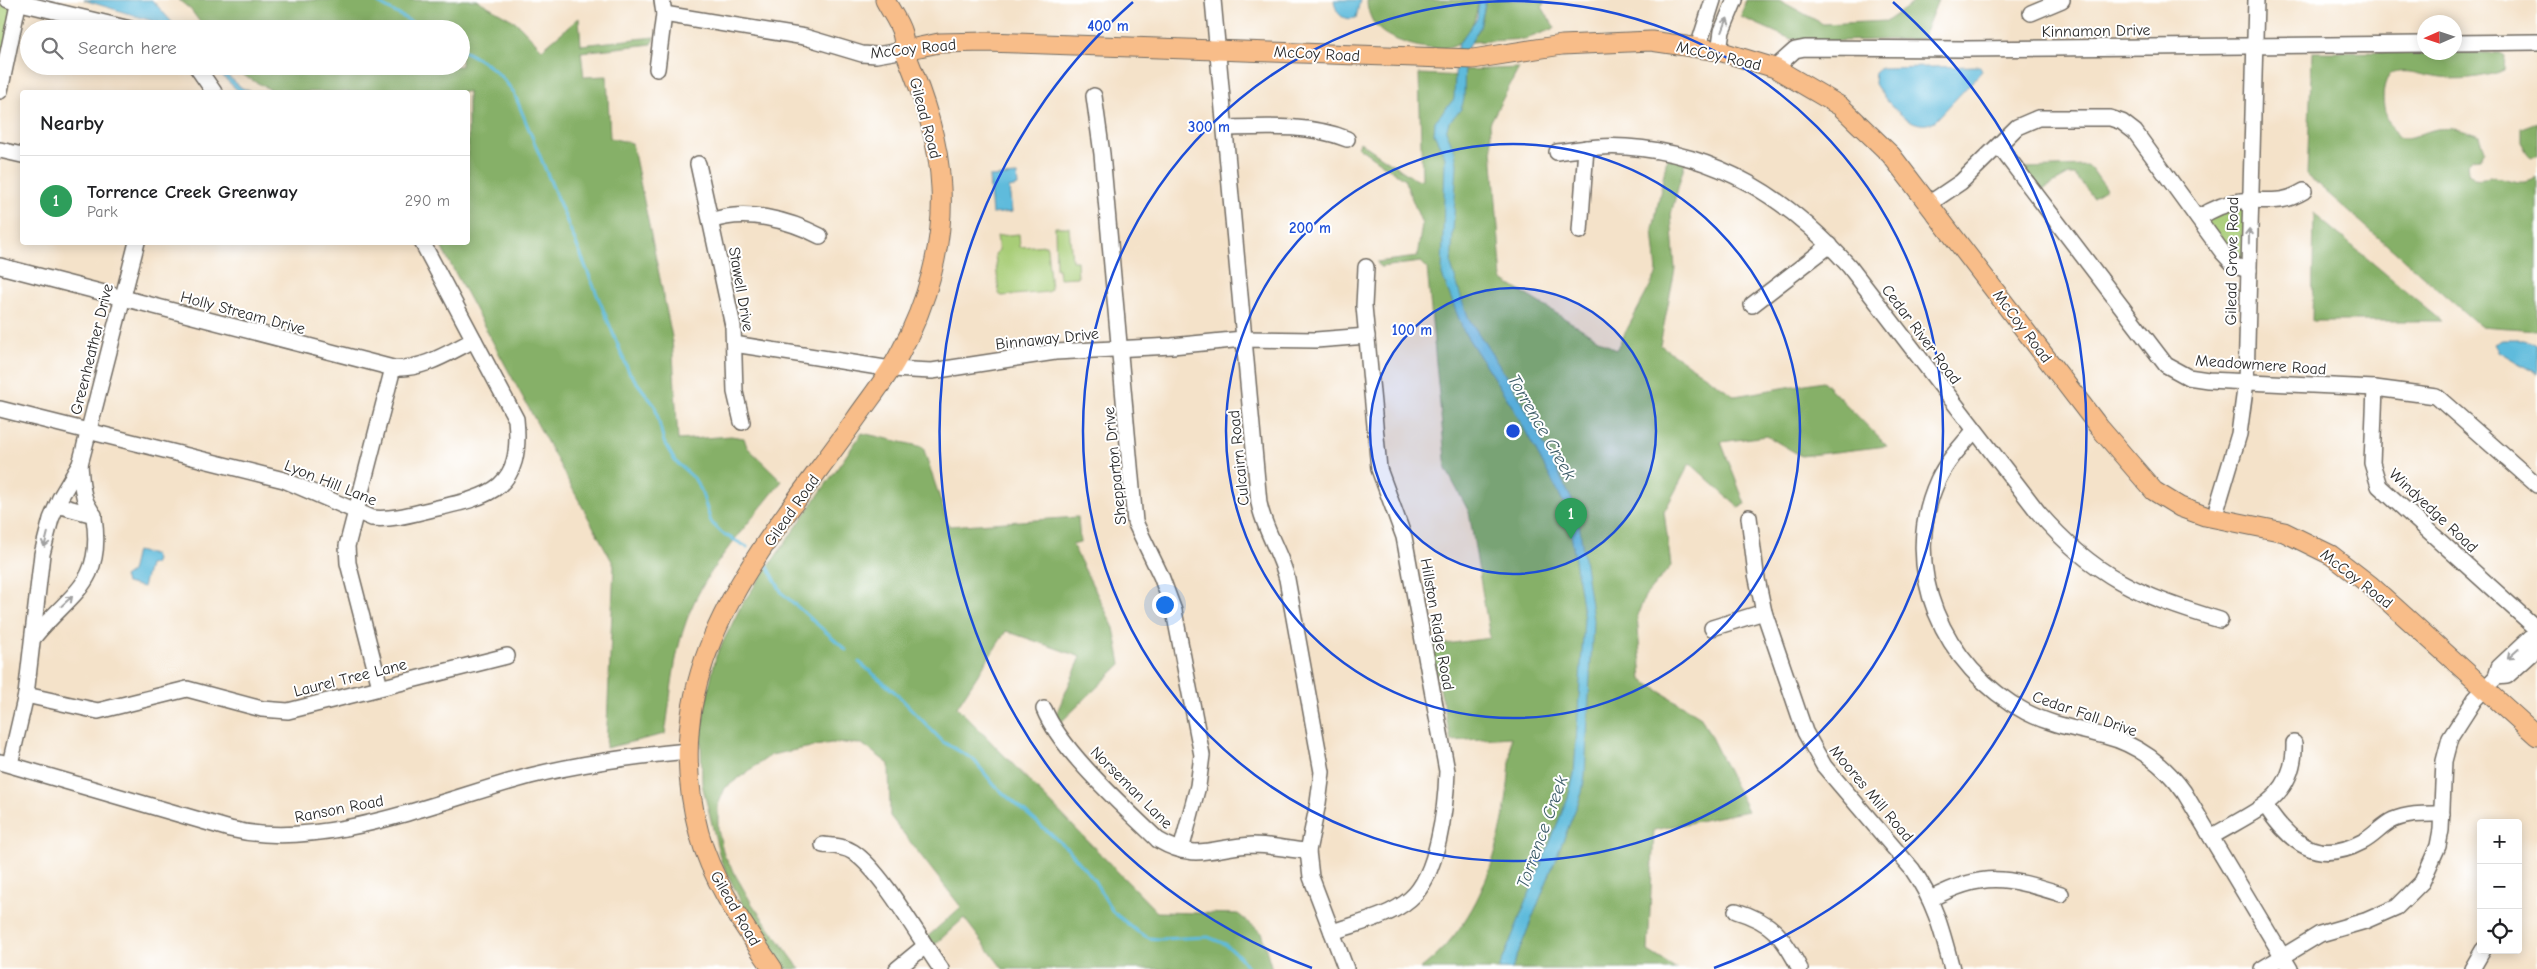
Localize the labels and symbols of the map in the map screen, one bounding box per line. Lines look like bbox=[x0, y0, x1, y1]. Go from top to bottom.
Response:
north arrow bbox=[2417, 15, 2462, 60]
text: 400 m bbox=[1087, 17, 1129, 35]
one-way arrow bbox=[1721, 18, 1730, 33]
street label: Kinnamon Drive bbox=[2041, 21, 2151, 41]
street label: McCoy Road bbox=[869, 36, 957, 62]
street label: McCoy Road bbox=[1675, 37, 1763, 74]
street label: McCoy Road bbox=[1273, 43, 1361, 65]
street label: Gilead Road bbox=[906, 76, 944, 161]
text: 300 m bbox=[1188, 118, 1230, 136]
street label: Gilead Grove Road bbox=[2222, 196, 2242, 326]
text: 200 m bbox=[1289, 219, 1331, 237]
one-way arrow bbox=[2245, 228, 2254, 244]
street label: Stawell Drive bbox=[725, 246, 757, 333]
street label: Cedar River Road bbox=[1878, 281, 1965, 388]
street label: Greenheather Drive bbox=[67, 282, 117, 417]
street label: McCoy Road bbox=[1989, 287, 2055, 367]
street label: Holly Stream Drive bbox=[178, 288, 307, 338]
text: 100 m bbox=[1392, 321, 1432, 339]
street label: Binnaway Drive bbox=[994, 325, 1100, 353]
street label: Meadowmere Road bbox=[2195, 351, 2327, 379]
water label: Torrence Creek bbox=[1503, 371, 1580, 484]
street label: Shepparton Drive bbox=[1100, 406, 1130, 526]
street label: Culcairn Road bbox=[1225, 409, 1253, 507]
centre of rings bbox=[1504, 422, 1522, 440]
street label: Lyon Hill Lane bbox=[282, 456, 379, 510]
street label: Windyedge Road bbox=[2385, 465, 2481, 556]
street label: Gilead Road bbox=[761, 471, 823, 550]
pin: 1 bbox=[1555, 498, 1587, 539]
one-way arrow bbox=[41, 531, 50, 547]
street label: McCoy Road bbox=[2317, 545, 2396, 612]
street label: Hillston Ridge Road bbox=[1417, 557, 1457, 692]
your location bbox=[1152, 592, 1178, 618]
one-way arrow bbox=[61, 595, 74, 607]
one-way arrow bbox=[2507, 648, 2520, 660]
street label: Laurel Tree Lane bbox=[292, 655, 409, 701]
street label: Cedar Fall Drive bbox=[2030, 688, 2139, 740]
street label: Moores Mill Road bbox=[1826, 742, 1917, 846]
street label: Norseman Lane bbox=[1087, 743, 1176, 832]
water label: Torrence Creek bbox=[1512, 773, 1573, 891]
street label: Ranson Road bbox=[293, 792, 385, 826]
street label: Gilead Road bbox=[707, 868, 764, 949]

